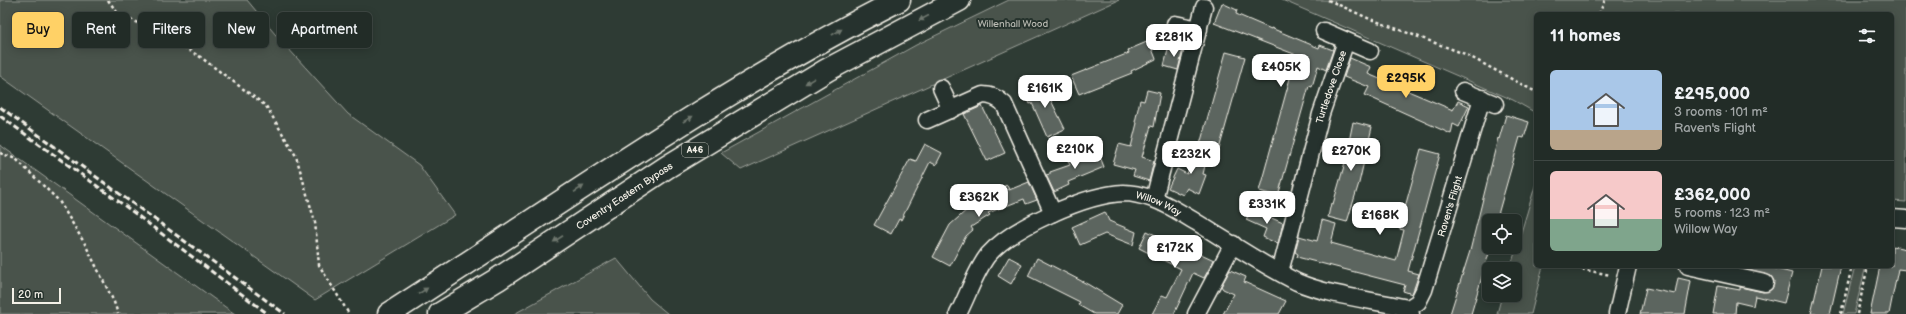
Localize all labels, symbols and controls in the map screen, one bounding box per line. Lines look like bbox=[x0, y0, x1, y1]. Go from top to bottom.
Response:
chip: Buy bbox=[12, 12, 64, 48]
chip: Rent bbox=[72, 12, 130, 48]
chip: Filters bbox=[138, 12, 205, 48]
chip: New bbox=[213, 12, 269, 48]
chip: Apartment bbox=[277, 12, 372, 48]
one-way arrow bbox=[918, 15, 930, 22]
park label: Willenhall Wood bbox=[978, 18, 1049, 30]
pin: £281K bbox=[1146, 24, 1202, 58]
icon: filters bbox=[1856, 25, 1878, 47]
text: 11 homes bbox=[1550, 26, 1621, 46]
one-way arrow bbox=[831, 28, 842, 35]
text: £281K bbox=[1155, 29, 1193, 45]
street label: Turtledove Close bbox=[1314, 49, 1349, 125]
pin: £405K bbox=[1253, 54, 1309, 88]
text: £405K bbox=[1261, 59, 1301, 75]
pin: £295K bbox=[1378, 65, 1434, 99]
text: £295K bbox=[1386, 70, 1426, 86]
pin: £161K bbox=[1017, 75, 1073, 109]
one-way arrow bbox=[804, 77, 816, 84]
text: £161K bbox=[1027, 80, 1063, 96]
text: £295,000 bbox=[1674, 84, 1750, 104]
icon: home bbox=[1582, 86, 1630, 134]
text: 3 rooms · 101 m² bbox=[1674, 104, 1768, 120]
one-way arrow bbox=[682, 115, 694, 122]
text: Raven's Flight bbox=[1674, 120, 1756, 136]
pin: £210K bbox=[1047, 136, 1103, 170]
pin: £270K bbox=[1323, 138, 1379, 172]
text: £210K bbox=[1056, 141, 1094, 157]
pin: £232K bbox=[1163, 141, 1219, 175]
road number: A46 bbox=[682, 143, 708, 157]
text: £270K bbox=[1331, 143, 1371, 159]
text: £232K bbox=[1171, 146, 1211, 162]
street label: Coventry Eastern Bypass bbox=[574, 160, 675, 233]
street label: Raven's Flight bbox=[1435, 175, 1465, 238]
pin: £362K bbox=[951, 184, 1007, 218]
one-way arrow bbox=[574, 185, 584, 193]
text: £362,000 bbox=[1674, 185, 1751, 205]
icon: home bbox=[1582, 187, 1630, 235]
text: £362K bbox=[959, 189, 999, 205]
street label: Willow Way bbox=[1135, 189, 1184, 219]
pin: £331K bbox=[1239, 191, 1295, 225]
text: £331K bbox=[1248, 196, 1286, 212]
pin: £168K bbox=[1352, 202, 1408, 236]
text: 5 rooms · 123 m² bbox=[1674, 205, 1770, 221]
text: £168K bbox=[1361, 207, 1399, 223]
map controls bbox=[1482, 214, 1522, 302]
button: locate bbox=[1482, 214, 1522, 254]
text: Willow Way bbox=[1674, 221, 1737, 237]
one-way arrow bbox=[553, 235, 563, 243]
pin: £172K bbox=[1147, 235, 1203, 269]
text: £172K bbox=[1156, 240, 1194, 256]
button: layers bbox=[1482, 262, 1522, 302]
scale bar bbox=[12, 286, 61, 305]
one-way arrow bbox=[418, 287, 428, 295]
text: 20 m bbox=[18, 288, 43, 301]

